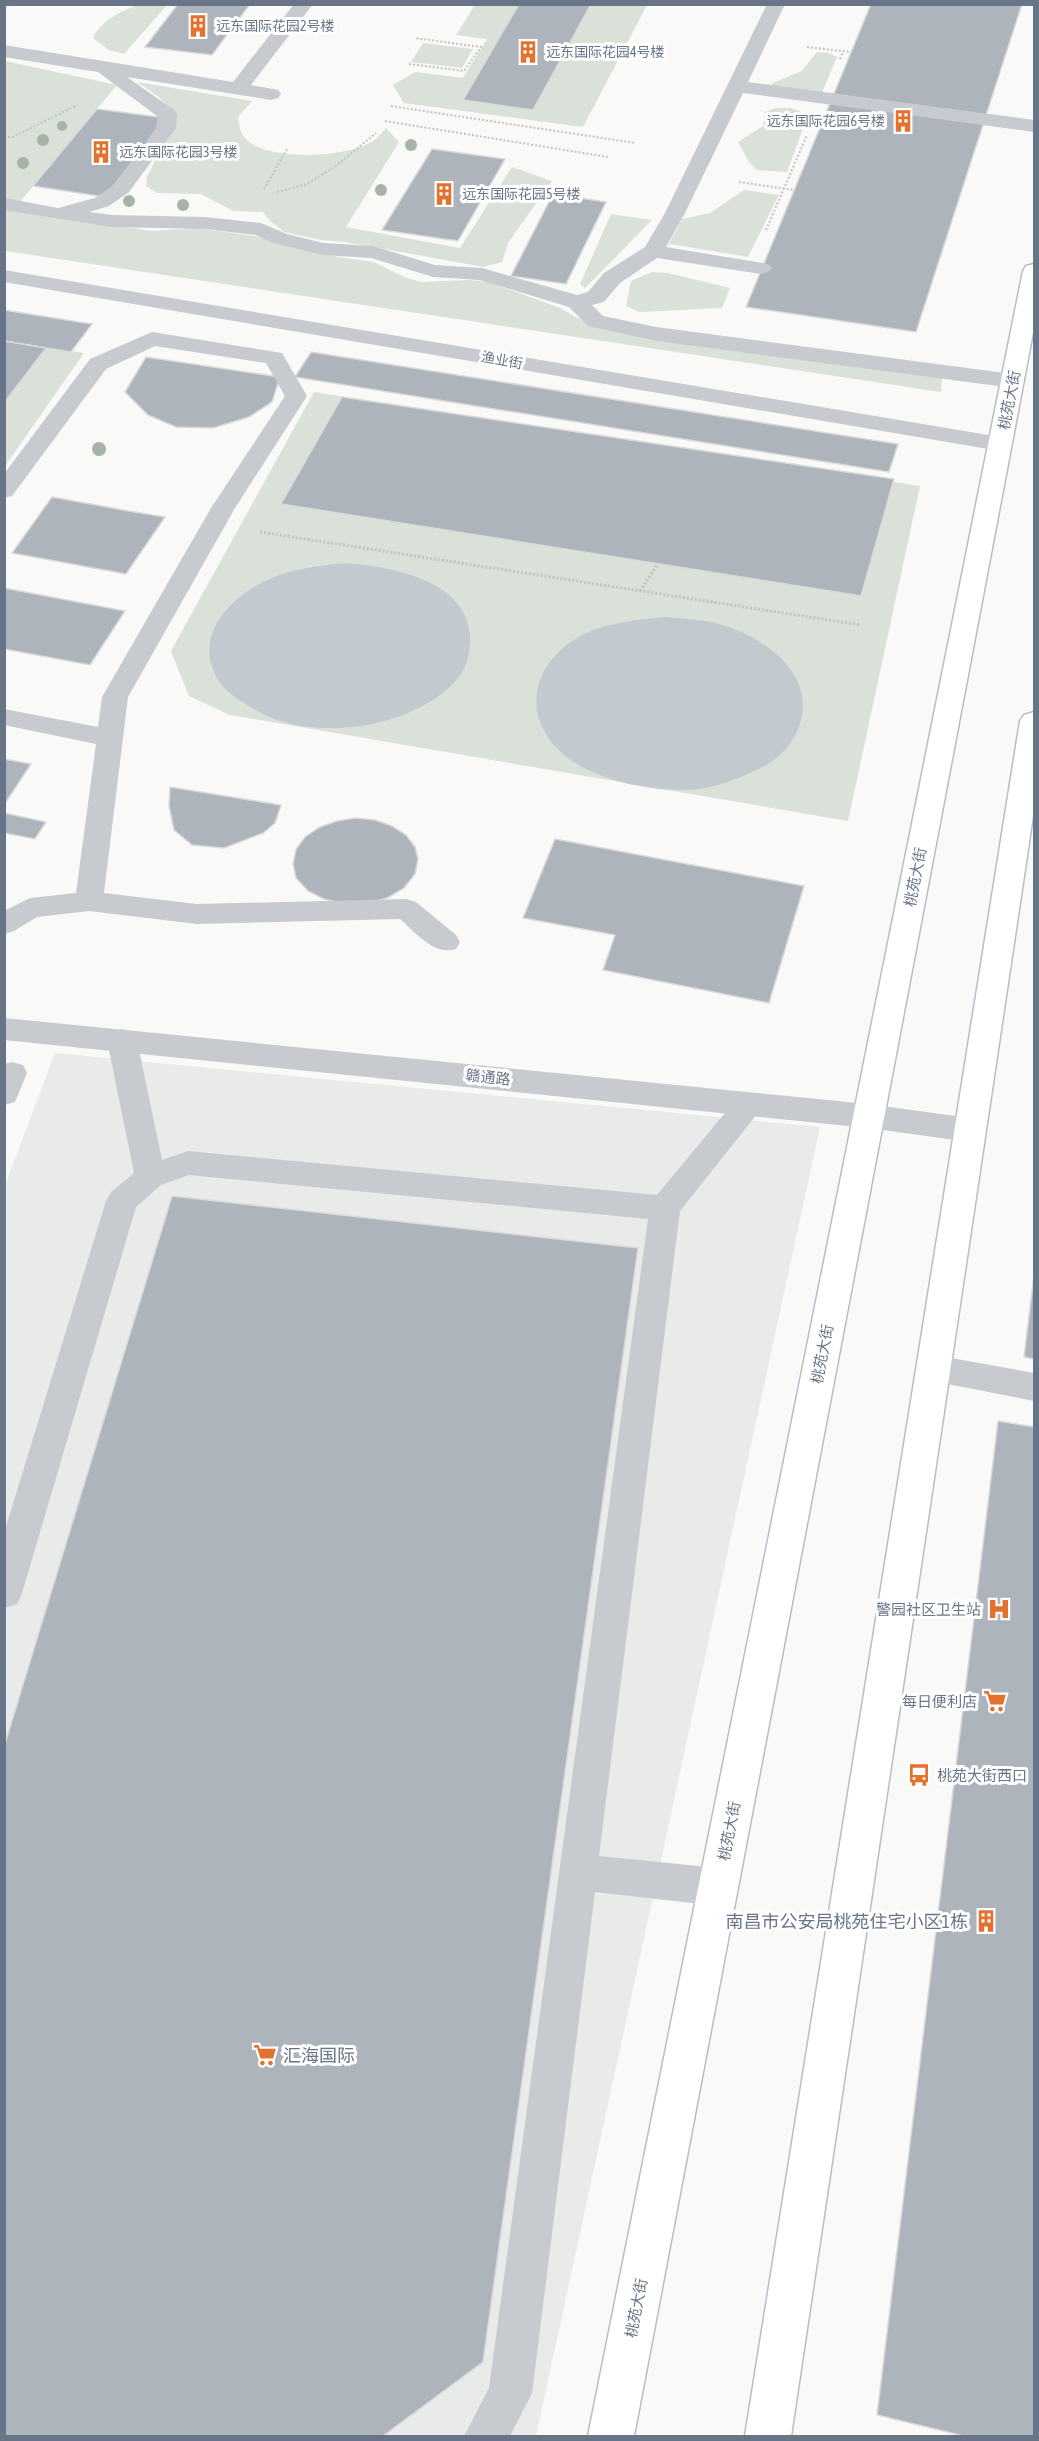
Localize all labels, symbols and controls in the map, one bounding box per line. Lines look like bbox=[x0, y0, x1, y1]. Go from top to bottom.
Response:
building icon: 远东国际花园2号楼 bbox=[185, 13, 211, 39]
place label: 远东国际花园2号楼 bbox=[216, 18, 335, 34]
building icon: 远东国际花园4号楼 bbox=[515, 39, 541, 65]
place label: 远东国际花园4号楼 bbox=[546, 44, 665, 60]
building icon: 远东国际花园6号楼 bbox=[890, 108, 916, 134]
place label: 远东国际花园6号楼 bbox=[766, 113, 885, 129]
building icon: 远东国际花园3号楼 bbox=[88, 139, 114, 165]
place label: 远东国际花园3号楼 bbox=[119, 144, 238, 160]
building icon: 远东国际花园5号楼 bbox=[431, 181, 457, 207]
place label: 远东国际花园5号楼 bbox=[462, 186, 581, 202]
street label: 渔业街 bbox=[480, 348, 524, 372]
street label: 桃苑大街 bbox=[995, 369, 1023, 431]
street label: 桃苑大街 bbox=[901, 846, 929, 908]
street label: 赣通路 bbox=[465, 1066, 511, 1088]
street label: 桃苑大街 bbox=[808, 1323, 836, 1385]
hospital icon: 警园社区卫生站 bbox=[986, 1596, 1012, 1622]
place label: 警园社区卫生站 bbox=[876, 1601, 981, 1618]
supermarket icon: 每日便利店 bbox=[982, 1688, 1008, 1714]
place label: 每日便利店 bbox=[902, 1693, 977, 1710]
bus stop icon: 桃苑大街西口 bbox=[906, 1762, 932, 1788]
place label: 桃苑大街西口 bbox=[937, 1767, 1027, 1784]
street label: 桃苑大街 bbox=[715, 1800, 743, 1862]
building icon: 南昌市公安局桃苑住宅小区1栋 bbox=[973, 1908, 999, 1934]
place label: 南昌市公安局桃苑住宅小区1栋 bbox=[726, 1911, 968, 1932]
supermarket icon: 汇海国际 bbox=[252, 2042, 278, 2068]
place label: 汇海国际 bbox=[283, 2045, 355, 2066]
street label: 桃苑大街 bbox=[622, 2277, 650, 2339]

